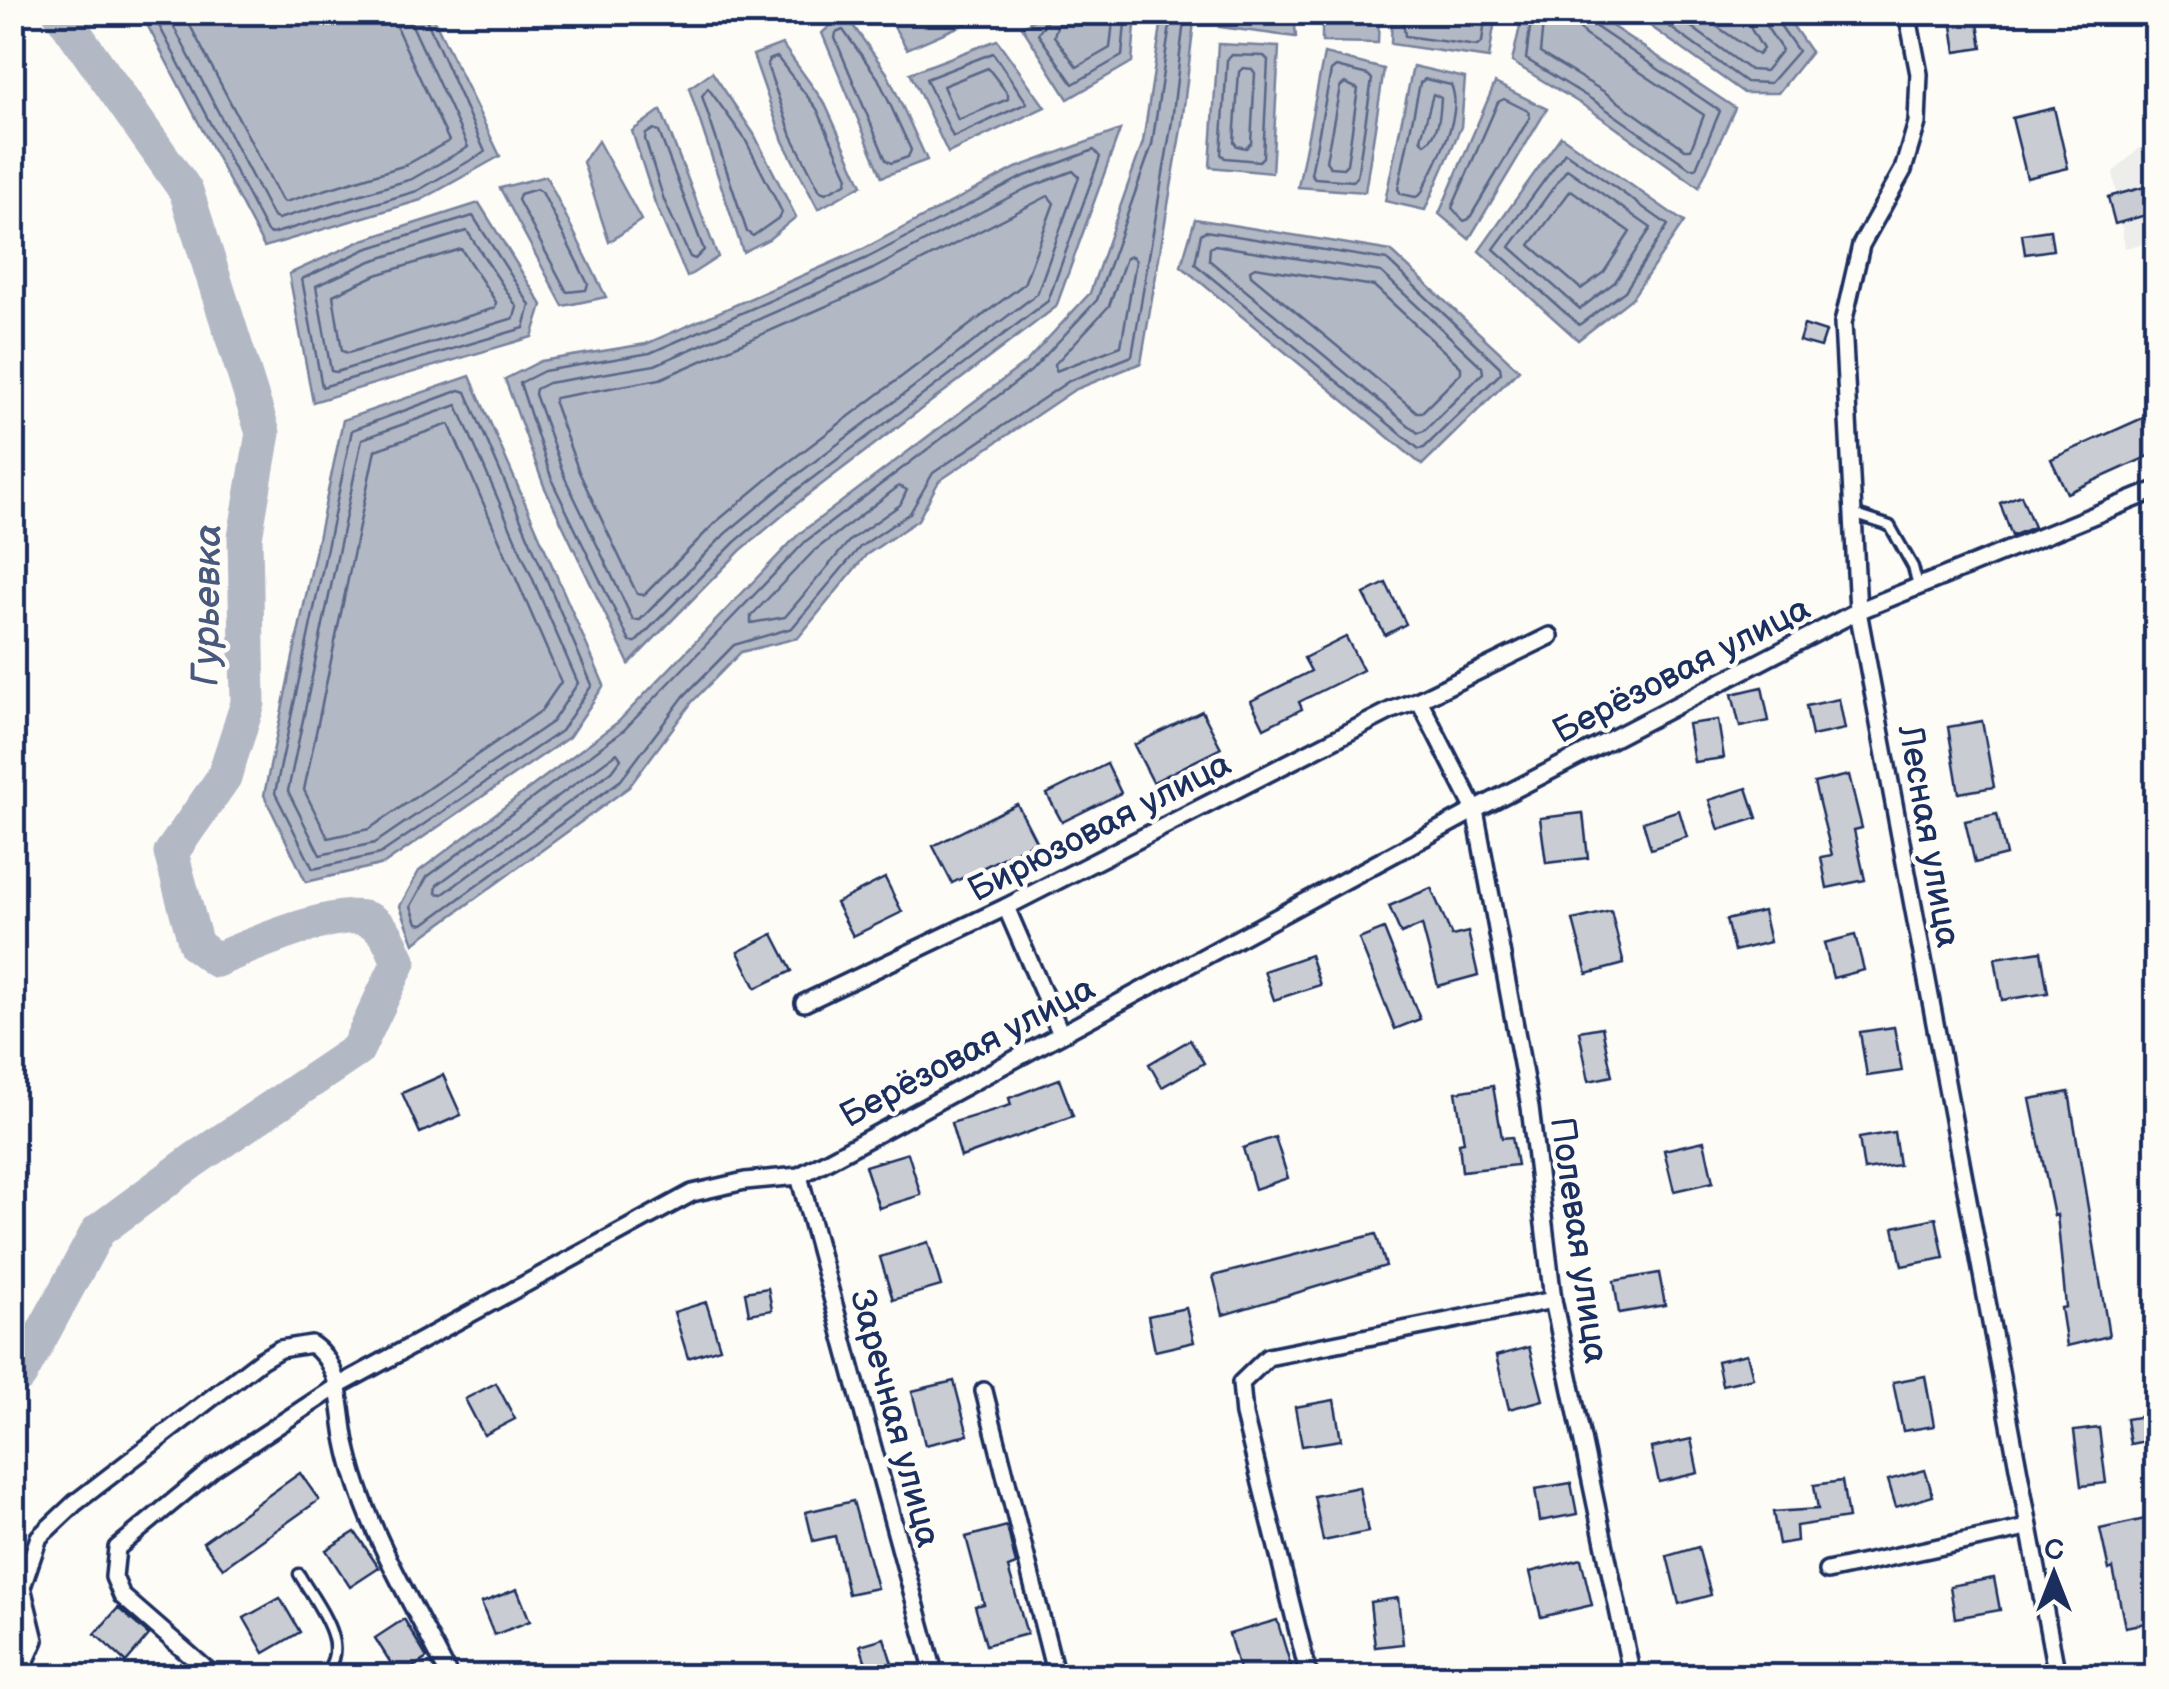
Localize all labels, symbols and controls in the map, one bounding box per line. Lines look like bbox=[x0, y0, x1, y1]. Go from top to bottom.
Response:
water label: Гурьевка bbox=[184, 523, 231, 687]
street label: Берёзовая улица bbox=[1546, 587, 1818, 754]
street label: Лесная улица bbox=[1888, 721, 1969, 951]
street label: Бирюзовая улица bbox=[961, 742, 1238, 912]
street label: Берёзовая улица bbox=[833, 967, 1103, 1138]
street label: Полевая улица bbox=[1540, 1114, 1617, 1366]
street label: Заречная улица bbox=[840, 1285, 950, 1552]
north arrow bbox=[2004, 1524, 2104, 1624]
text: С bbox=[2044, 1534, 2064, 1567]

